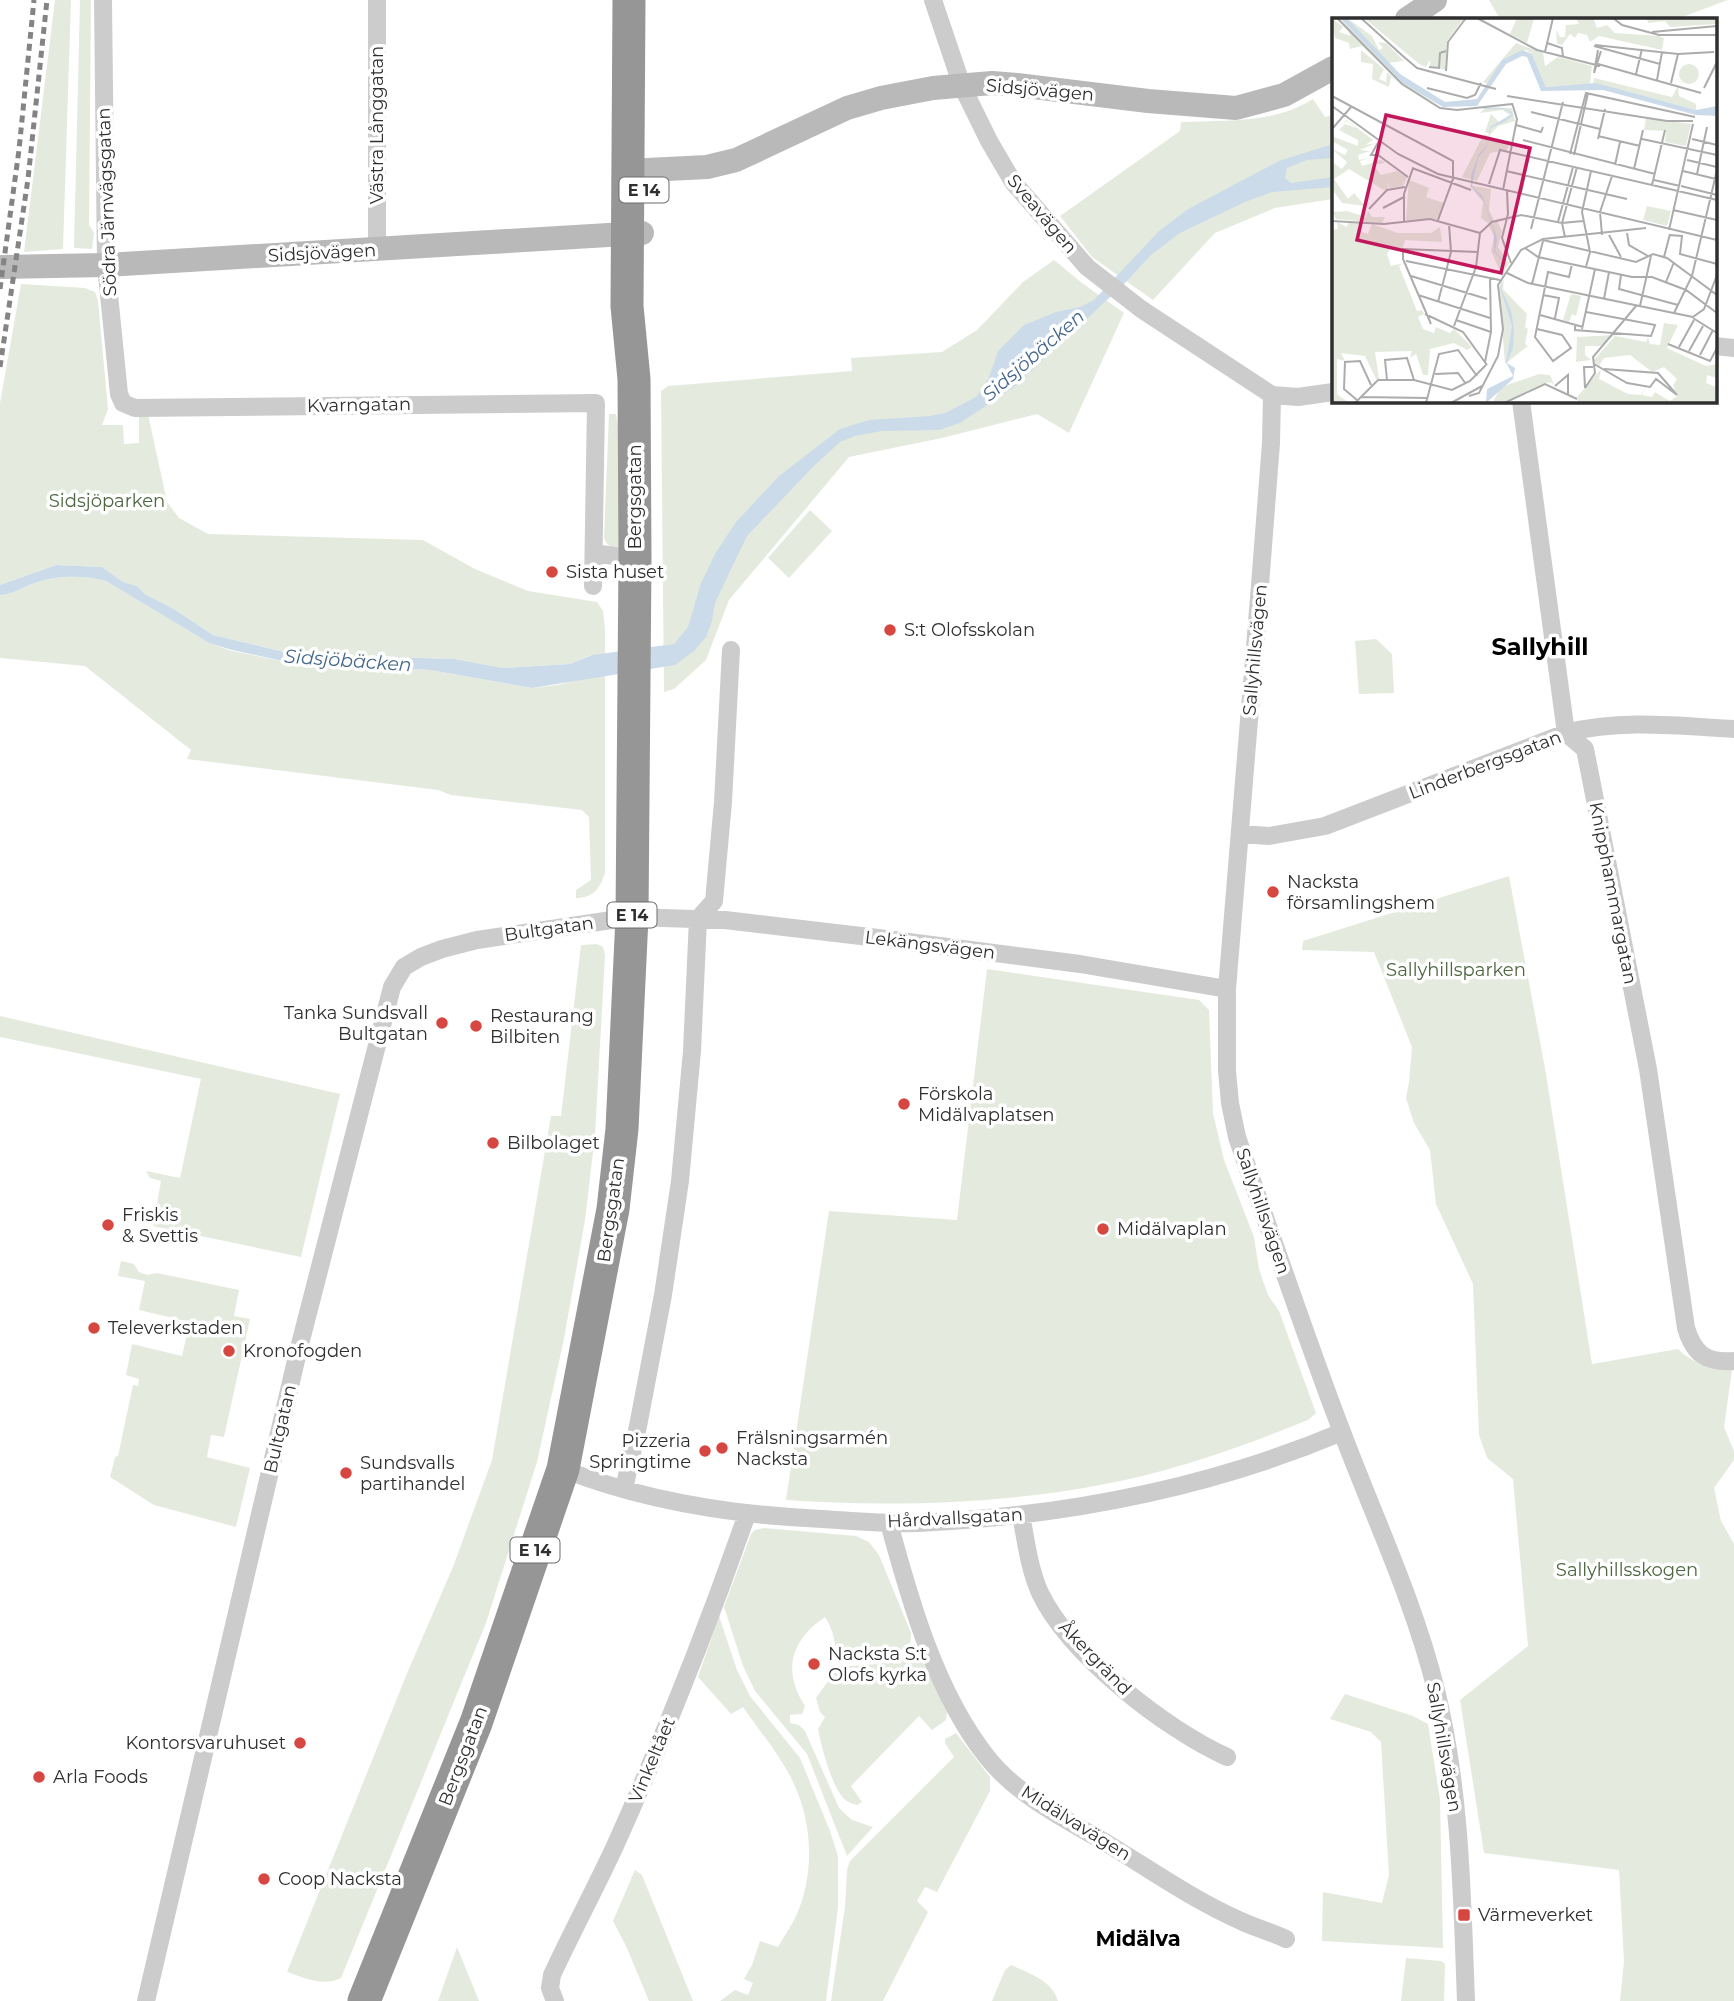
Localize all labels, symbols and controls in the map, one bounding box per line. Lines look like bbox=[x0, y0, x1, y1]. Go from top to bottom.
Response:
inset map bbox=[1332, 18, 1716, 402]
street label: Västra Långgatan bbox=[366, 46, 388, 204]
street label: Sidsjövägen bbox=[985, 74, 1095, 106]
street label: Södra Järnvägsgatan bbox=[93, 107, 121, 297]
street label: Sveavägen bbox=[1002, 170, 1082, 258]
road number: E 14 bbox=[620, 178, 668, 202]
street label: Sidsjövägen bbox=[267, 239, 377, 267]
water label: Sidsjöbäcken bbox=[978, 305, 1089, 406]
street label: Kvarngatan bbox=[307, 393, 411, 417]
street label: Bergsgatan bbox=[624, 444, 646, 550]
park label: Sidsjöparken bbox=[49, 490, 165, 512]
place label: Sista huset bbox=[566, 561, 664, 583]
marker: Sista huset bbox=[544, 564, 560, 580]
street label: Sallyhillsvägen bbox=[1238, 583, 1272, 717]
place label: S:t Olofsskolan bbox=[904, 619, 1035, 641]
marker: S:t Olofsskolan bbox=[882, 622, 898, 638]
district label: Sallyhill bbox=[1491, 632, 1589, 661]
water label: Sidsjöbäcken bbox=[284, 645, 412, 676]
street label: Linderbergsgatan bbox=[1406, 726, 1564, 804]
street label: Knipphammargatan bbox=[1585, 800, 1641, 986]
place label: Nacksta församlingshem bbox=[1287, 871, 1435, 914]
marker: Nacksta församlingshem bbox=[1265, 884, 1281, 900]
road number: E 14 bbox=[608, 903, 656, 928]
street label: Bultgatan bbox=[503, 912, 595, 946]
street label: Lekängsvägen bbox=[864, 926, 996, 964]
park label: Sallyhillsparken bbox=[1386, 959, 1526, 981]
place label: Tanka Sundsvall Bultgatan bbox=[284, 1002, 428, 1045]
place label: Restaurang Bilbiten bbox=[490, 1005, 594, 1048]
marker: Tanka Sundsvall Bultgatan bbox=[434, 1015, 450, 1031]
marker: Restaurang Bilbiten bbox=[468, 1018, 484, 1034]
place label: Förskola Midälvaplatsen bbox=[918, 1083, 1055, 1126]
marker: Förskola Midälvaplatsen bbox=[896, 1096, 912, 1112]
place label: Bilbolaget bbox=[507, 1132, 600, 1154]
marker: Bilbolaget bbox=[485, 1135, 501, 1151]
street label: Sallyhillsvägen bbox=[1231, 1145, 1295, 1277]
street label: Bergsgatan bbox=[593, 1156, 629, 1264]
place label: Friskis & Svettis bbox=[122, 1204, 198, 1247]
marker: Friskis & Svettis bbox=[100, 1217, 116, 1233]
place label: Midälvaplan bbox=[1117, 1218, 1227, 1240]
marker: Midälvaplan bbox=[1095, 1221, 1111, 1237]
place label: Televerkstaden bbox=[108, 1317, 243, 1339]
marker: Televerkstaden bbox=[86, 1320, 102, 1336]
place label: Kronofogden bbox=[243, 1340, 362, 1362]
marker: Kronofogden bbox=[221, 1343, 237, 1359]
street label: Bultgatan bbox=[259, 1383, 301, 1475]
place label: Frälsningsarmén Nacksta bbox=[736, 1427, 888, 1470]
place label: Pizzeria Springtime bbox=[589, 1430, 691, 1473]
marker: Frälsningsarmén Nacksta bbox=[714, 1440, 730, 1456]
marker: Pizzeria Springtime bbox=[697, 1443, 713, 1459]
place label: Sundsvalls partihandel bbox=[360, 1452, 465, 1495]
marker: Sundsvalls partihandel bbox=[338, 1465, 354, 1481]
street label: Hårdvallsgatan bbox=[887, 1503, 1023, 1533]
road number: E 14 bbox=[510, 1538, 560, 1562]
park label: Sallyhillsskogen bbox=[1556, 1559, 1698, 1581]
street label: Åkergränd bbox=[1054, 1616, 1137, 1700]
place label: Nacksta S:t Olofs kyrka bbox=[828, 1643, 927, 1686]
marker: Nacksta S:t Olofs kyrka bbox=[806, 1656, 822, 1672]
street label: Sallyhillsvägen bbox=[1422, 1680, 1466, 1814]
street label: Bergsgatan bbox=[434, 1703, 492, 1809]
street label: Vinkeltået bbox=[624, 1714, 680, 1806]
place label: Kontorsvaruhuset bbox=[126, 1732, 286, 1754]
marker: Kontorsvaruhuset bbox=[292, 1735, 308, 1751]
place label: Arla Foods bbox=[53, 1766, 148, 1788]
marker: Arla Foods bbox=[31, 1769, 47, 1785]
street label: Midälvavägen bbox=[1017, 1781, 1135, 1865]
place label: Coop Nacksta bbox=[278, 1868, 402, 1890]
marker: Coop Nacksta bbox=[256, 1871, 272, 1887]
place label: Värmeverket bbox=[1478, 1904, 1593, 1926]
marker: Värmeverket bbox=[1456, 1907, 1472, 1923]
district label: Midälva bbox=[1095, 1926, 1181, 1951]

